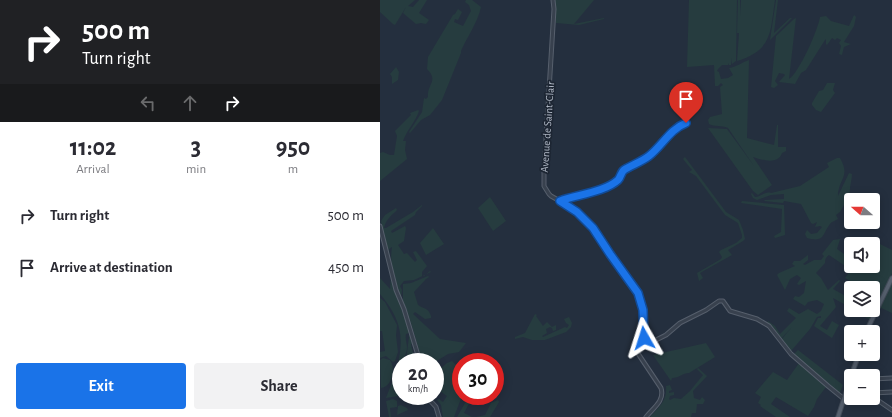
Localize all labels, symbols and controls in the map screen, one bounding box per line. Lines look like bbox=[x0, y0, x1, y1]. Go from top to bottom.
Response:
icon: right bbox=[16, 16, 68, 68]
text: 500 m bbox=[82, 17, 150, 45]
text: Turn right bbox=[82, 50, 151, 68]
street label: Avenue de Saint-Clair bbox=[539, 81, 556, 173]
pin bbox=[669, 82, 703, 123]
icon: arrive bbox=[675, 88, 697, 110]
icon: left bbox=[137, 92, 159, 114]
icon: ahead bbox=[179, 92, 201, 114]
icon: right bbox=[221, 92, 243, 114]
text: 11:02 bbox=[70, 136, 116, 160]
text: 3 bbox=[191, 136, 201, 160]
text: 950 bbox=[276, 136, 310, 160]
text: Arrival bbox=[76, 163, 110, 176]
text: min bbox=[186, 163, 206, 176]
text: m bbox=[288, 163, 298, 176]
north arrow bbox=[844, 193, 880, 229]
map controls bbox=[844, 193, 880, 405]
icon: right bbox=[16, 205, 38, 227]
text: Turn right bbox=[50, 208, 109, 223]
text: 500 m bbox=[327, 208, 364, 223]
button: sound bbox=[844, 237, 880, 273]
icon: arrive bbox=[16, 257, 38, 279]
text: Arrive at destination bbox=[50, 260, 173, 275]
text: 450 m bbox=[328, 260, 364, 275]
button: layers bbox=[844, 281, 880, 317]
position arrow bbox=[623, 317, 665, 359]
button: + bbox=[844, 325, 880, 361]
speed limit sign: 30 bbox=[452, 353, 504, 405]
button: Exit bbox=[16, 363, 186, 409]
button: Share bbox=[194, 363, 364, 409]
text: 20 bbox=[408, 364, 428, 384]
button: − bbox=[844, 369, 880, 405]
text: km/h bbox=[408, 384, 428, 394]

